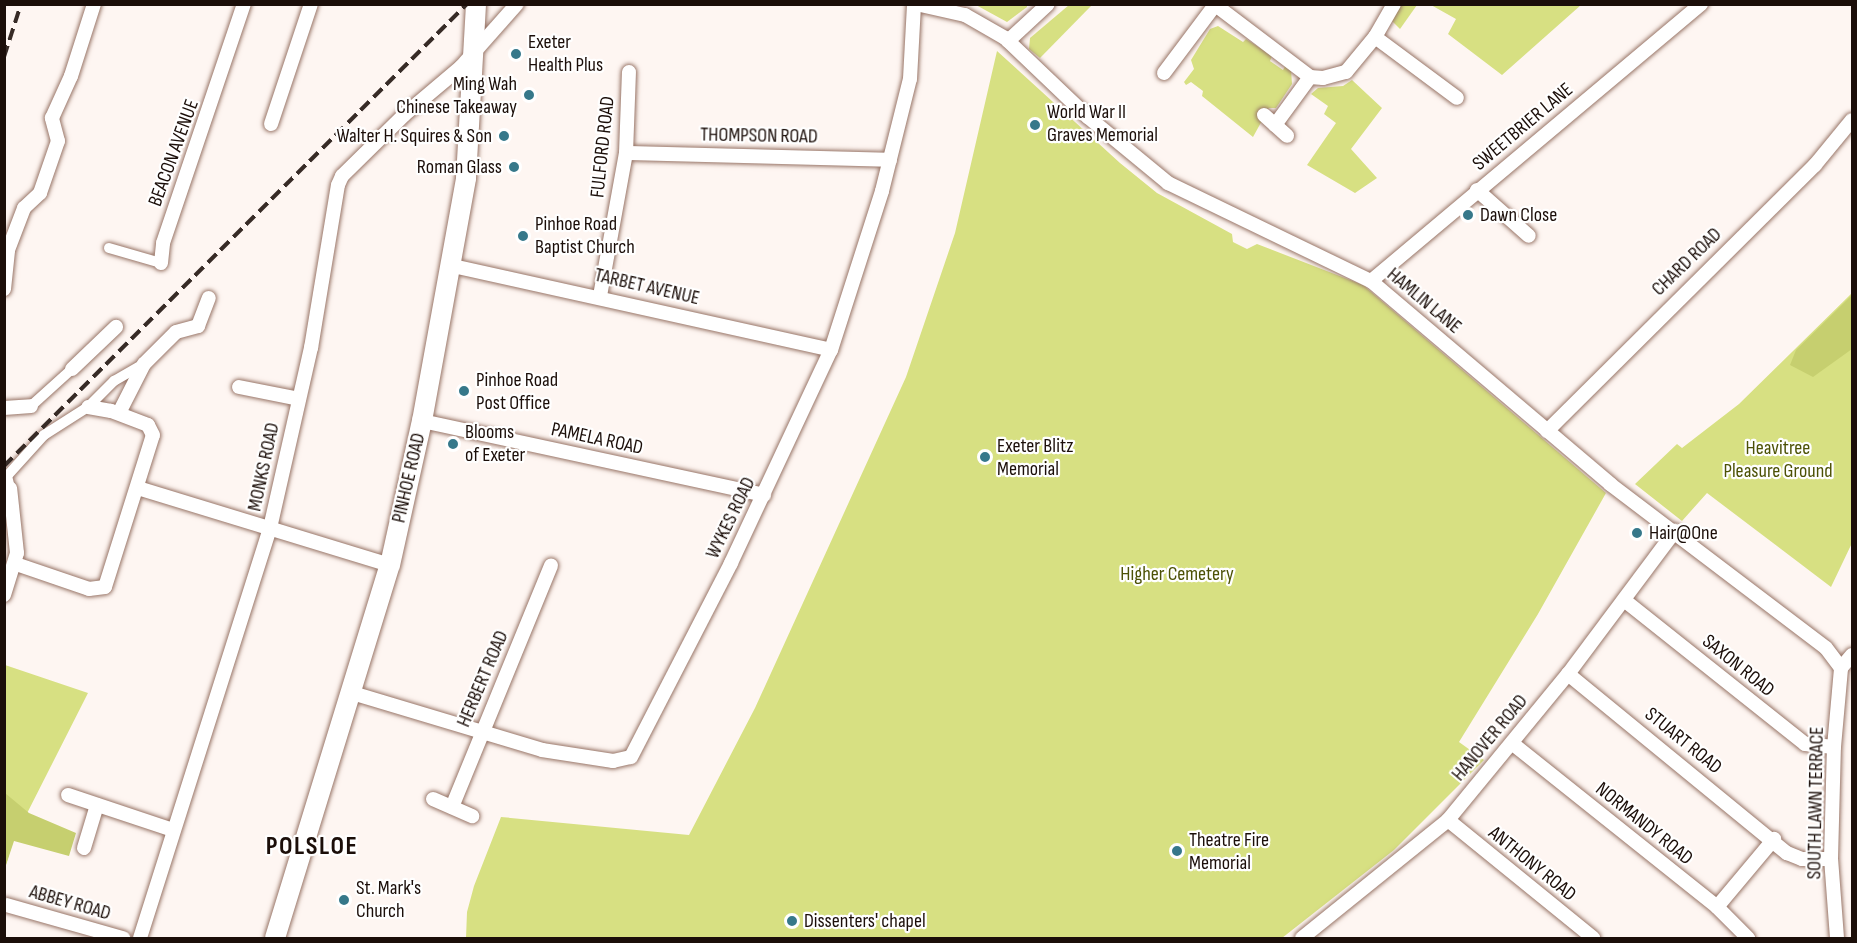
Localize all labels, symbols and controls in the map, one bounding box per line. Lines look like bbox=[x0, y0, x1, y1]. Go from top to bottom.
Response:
place label: Exeter Health Plus bbox=[528, 30, 603, 77]
marker: Exeter Health Plus bbox=[509, 47, 523, 61]
place label: Ming Wah Chinese Takeaway bbox=[396, 72, 517, 119]
street label: SWEETBRIER LANE bbox=[1468, 78, 1578, 176]
marker: Ming Wah Chinese Takeaway bbox=[522, 88, 536, 102]
street label: FULFORD ROAD bbox=[586, 95, 620, 199]
street label: BEACON AVENUE bbox=[144, 96, 204, 210]
place label: World War II Graves Memorial bbox=[1047, 101, 1158, 148]
marker: World War II Graves Memorial bbox=[1028, 118, 1042, 132]
street label: THOMPSON ROAD bbox=[700, 123, 818, 149]
place label: Walter H. Squires & Son bbox=[337, 124, 492, 148]
marker: Walter H. Squires & Son bbox=[497, 129, 511, 143]
place label: Roman Glass bbox=[417, 155, 502, 179]
marker: Roman Glass bbox=[507, 160, 521, 174]
place label: Dawn Close bbox=[1480, 203, 1557, 227]
marker: Dawn Close bbox=[1461, 208, 1475, 222]
place label: Pinhoe Road Baptist Church bbox=[535, 213, 635, 260]
street label: CHARD ROAD bbox=[1647, 223, 1727, 301]
marker: Pinhoe Road Baptist Church bbox=[516, 229, 530, 243]
street label: TARBET AVENUE bbox=[592, 263, 702, 311]
street label: HAMLIN LANE bbox=[1382, 263, 1466, 339]
place label: Pinhoe Road Post Office bbox=[476, 368, 558, 415]
marker: Pinhoe Road Post Office bbox=[457, 384, 471, 398]
street label: PAMELA ROAD bbox=[549, 418, 645, 460]
place label: Blooms of Exeter bbox=[465, 420, 525, 467]
street label: MONKS ROAD bbox=[243, 421, 285, 513]
street label: PINHOE ROAD bbox=[387, 431, 431, 525]
place label: Exeter Blitz Memorial bbox=[997, 434, 1073, 481]
marker: Blooms of Exeter bbox=[446, 437, 460, 451]
park label: Heavitree Pleasure Ground bbox=[1723, 437, 1833, 484]
marker: Exeter Blitz Memorial bbox=[978, 450, 992, 464]
street label: WYKES ROAD bbox=[701, 473, 761, 563]
place label: Hair@One bbox=[1649, 521, 1718, 545]
marker: Hair@One bbox=[1630, 526, 1644, 540]
park label: Higher Cemetery bbox=[1120, 562, 1234, 586]
street label: HERBERT ROAD bbox=[452, 627, 514, 731]
street label: SAXON ROAD bbox=[1697, 630, 1779, 702]
street label: HANOVER ROAD bbox=[1447, 690, 1533, 786]
street label: STUART ROAD bbox=[1640, 703, 1726, 779]
street label: SOUTH LAWN TERRACE bbox=[1803, 726, 1829, 880]
street label: NORMANDY ROAD bbox=[1591, 777, 1697, 871]
street label: ANTHONY ROAD bbox=[1483, 821, 1581, 907]
place label: Theatre Fire Memorial bbox=[1189, 828, 1269, 875]
district label: POLSLOE bbox=[266, 831, 358, 863]
marker: Theatre Fire Memorial bbox=[1170, 844, 1184, 858]
place label: St. Mark's Church bbox=[356, 876, 421, 923]
street label: ABBEY ROAD bbox=[27, 880, 113, 926]
marker: St. Mark's Church bbox=[337, 893, 351, 907]
place label: Dissenters' chapel bbox=[804, 909, 926, 933]
marker: Dissenters' chapel bbox=[785, 914, 799, 928]

